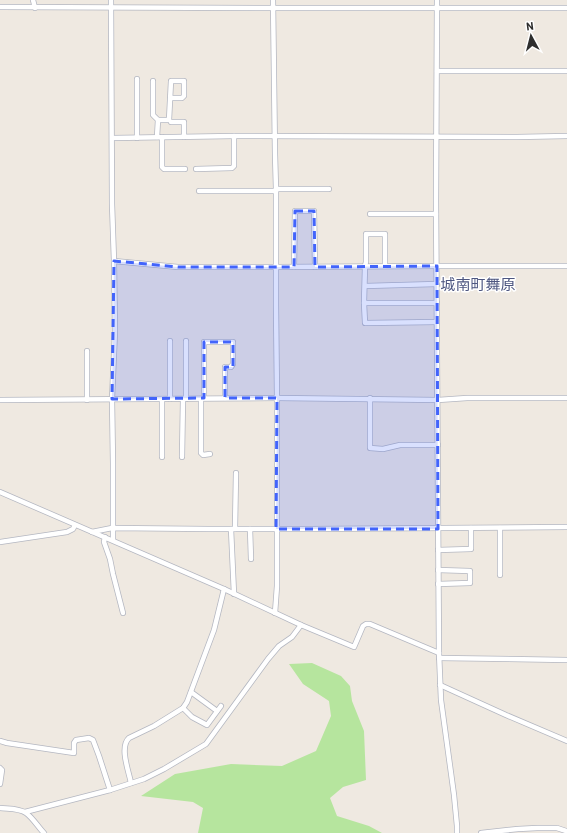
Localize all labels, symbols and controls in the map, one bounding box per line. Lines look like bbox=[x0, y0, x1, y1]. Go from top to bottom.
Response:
north arrow bbox=[511, 16, 551, 56]
text: N bbox=[525, 19, 534, 32]
district label: 城南町舞原 bbox=[440, 275, 516, 293]

